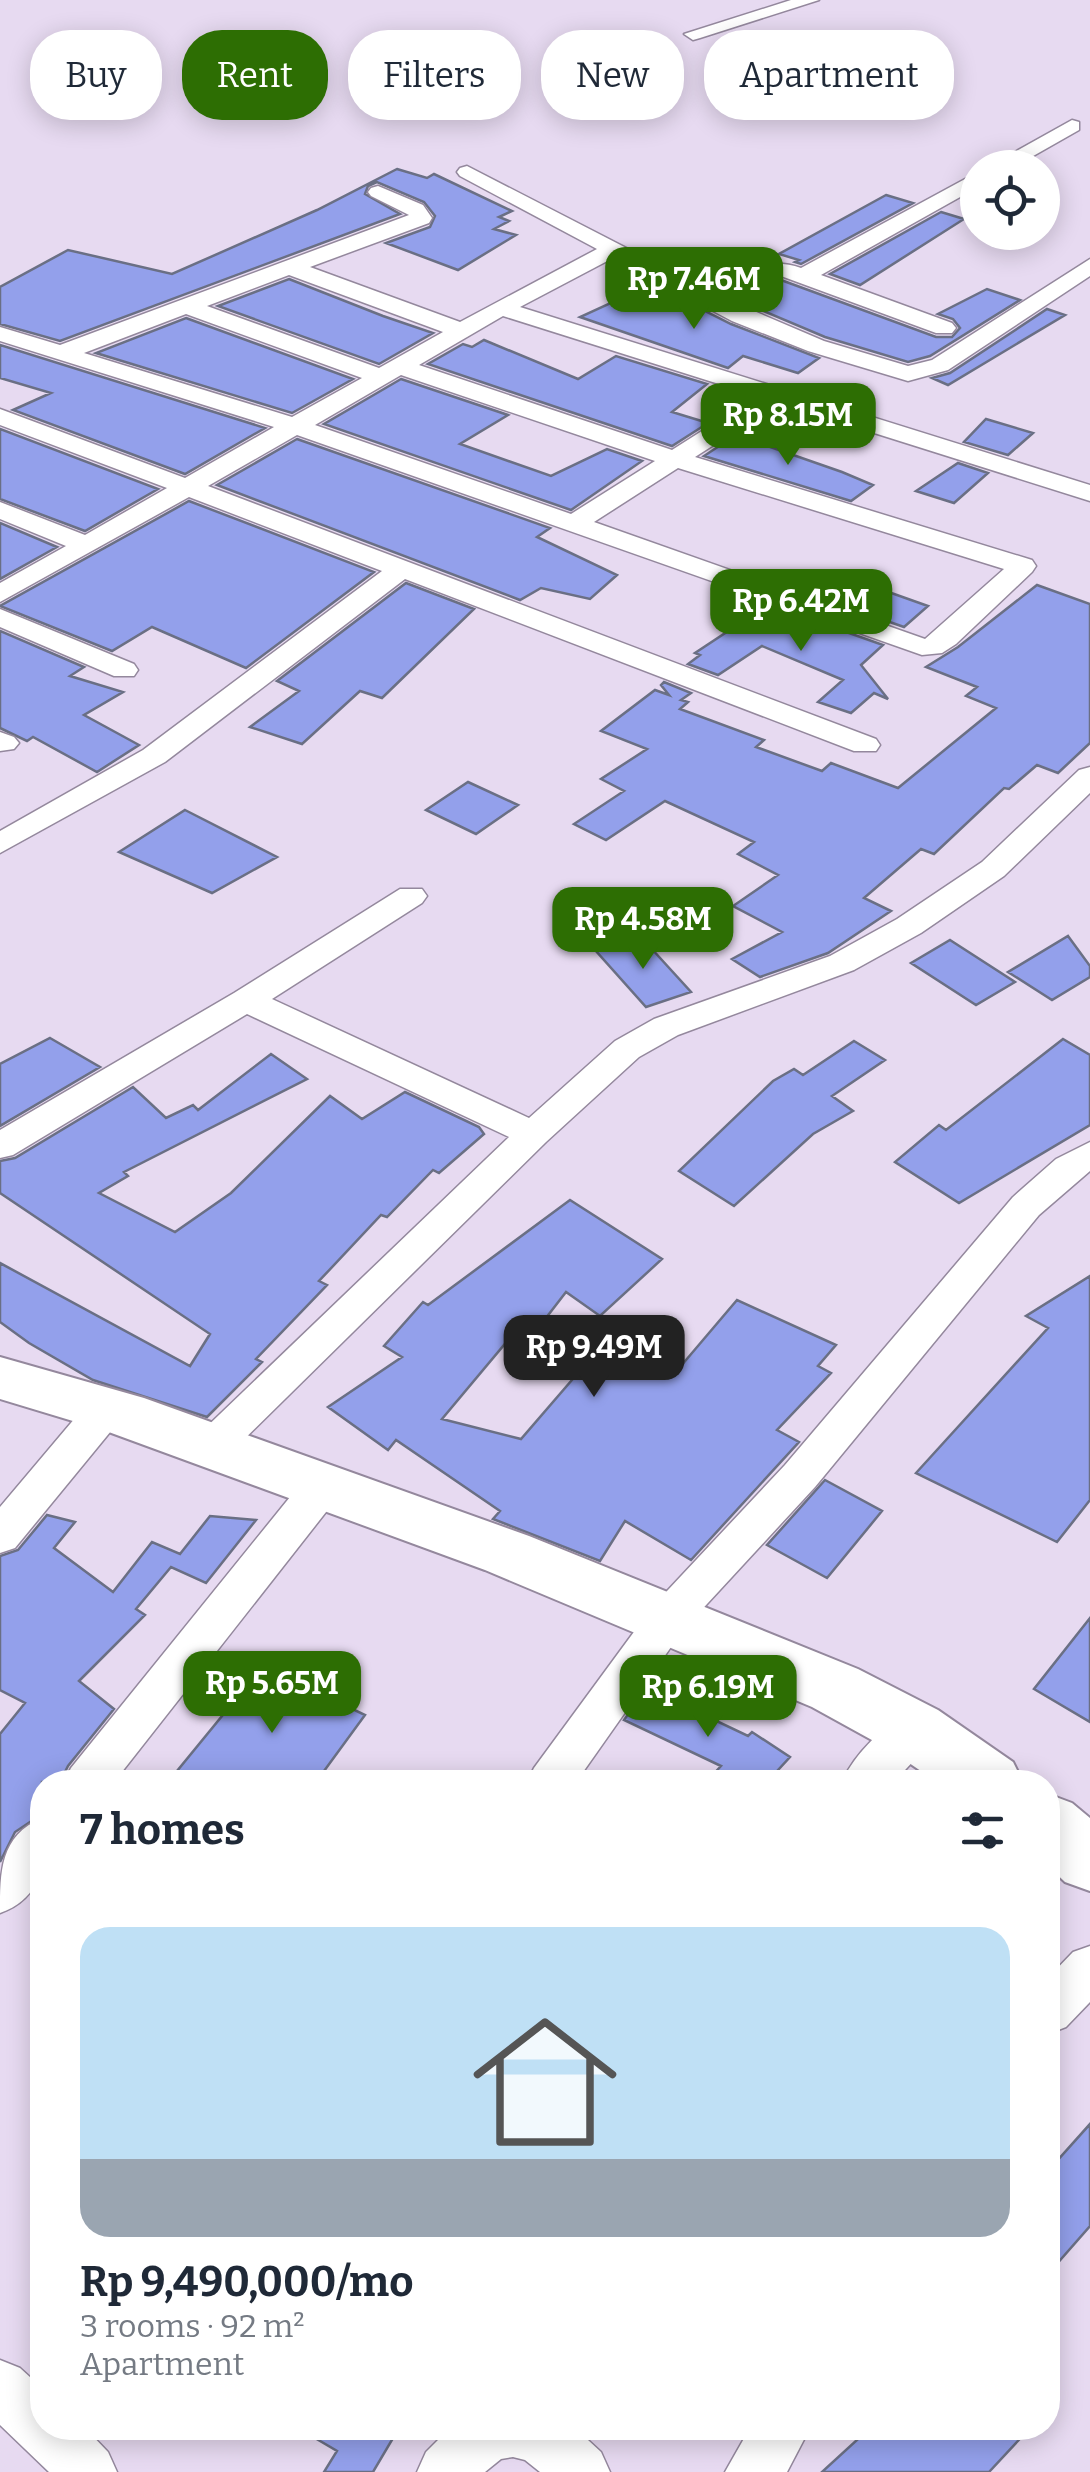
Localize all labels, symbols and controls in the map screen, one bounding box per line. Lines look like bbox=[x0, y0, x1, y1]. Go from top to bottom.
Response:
chip: Buy bbox=[30, 30, 162, 120]
chip: Rent bbox=[182, 30, 328, 120]
chip: Filters bbox=[348, 30, 521, 120]
chip: New bbox=[541, 30, 684, 120]
chip: Apartment bbox=[704, 30, 954, 120]
map controls bbox=[960, 150, 1060, 250]
button: locate bbox=[960, 150, 1060, 250]
pin: Rp 7.46M bbox=[591, 247, 797, 332]
text: Rp 7.46M bbox=[627, 260, 761, 298]
pin: Rp 8.15M bbox=[685, 383, 891, 468]
text: Rp 8.15M bbox=[723, 396, 853, 434]
pin: Rp 6.42M bbox=[698, 569, 904, 654]
text: Rp 6.42M bbox=[732, 582, 870, 620]
pin: Rp 4.58M bbox=[540, 887, 746, 972]
text: Rp 4.58M bbox=[574, 900, 712, 938]
pin: Rp 9.49M bbox=[491, 1315, 697, 1400]
text: Rp 9.49M bbox=[526, 1328, 662, 1366]
pin: Rp 5.65M bbox=[169, 1651, 375, 1736]
pin: Rp 6.19M bbox=[605, 1655, 811, 1740]
text: Rp 5.65M bbox=[205, 1664, 339, 1702]
text: Rp 6.19M bbox=[642, 1668, 774, 1706]
icon: filters bbox=[955, 1803, 1010, 1858]
text: 7 homes bbox=[80, 1805, 245, 1855]
icon: home bbox=[455, 1992, 635, 2172]
text: Rp 9,490,000/mo bbox=[80, 2257, 413, 2307]
text: 3 rooms · 92 m² bbox=[80, 2307, 305, 2345]
text: Apartment bbox=[80, 2345, 244, 2383]

